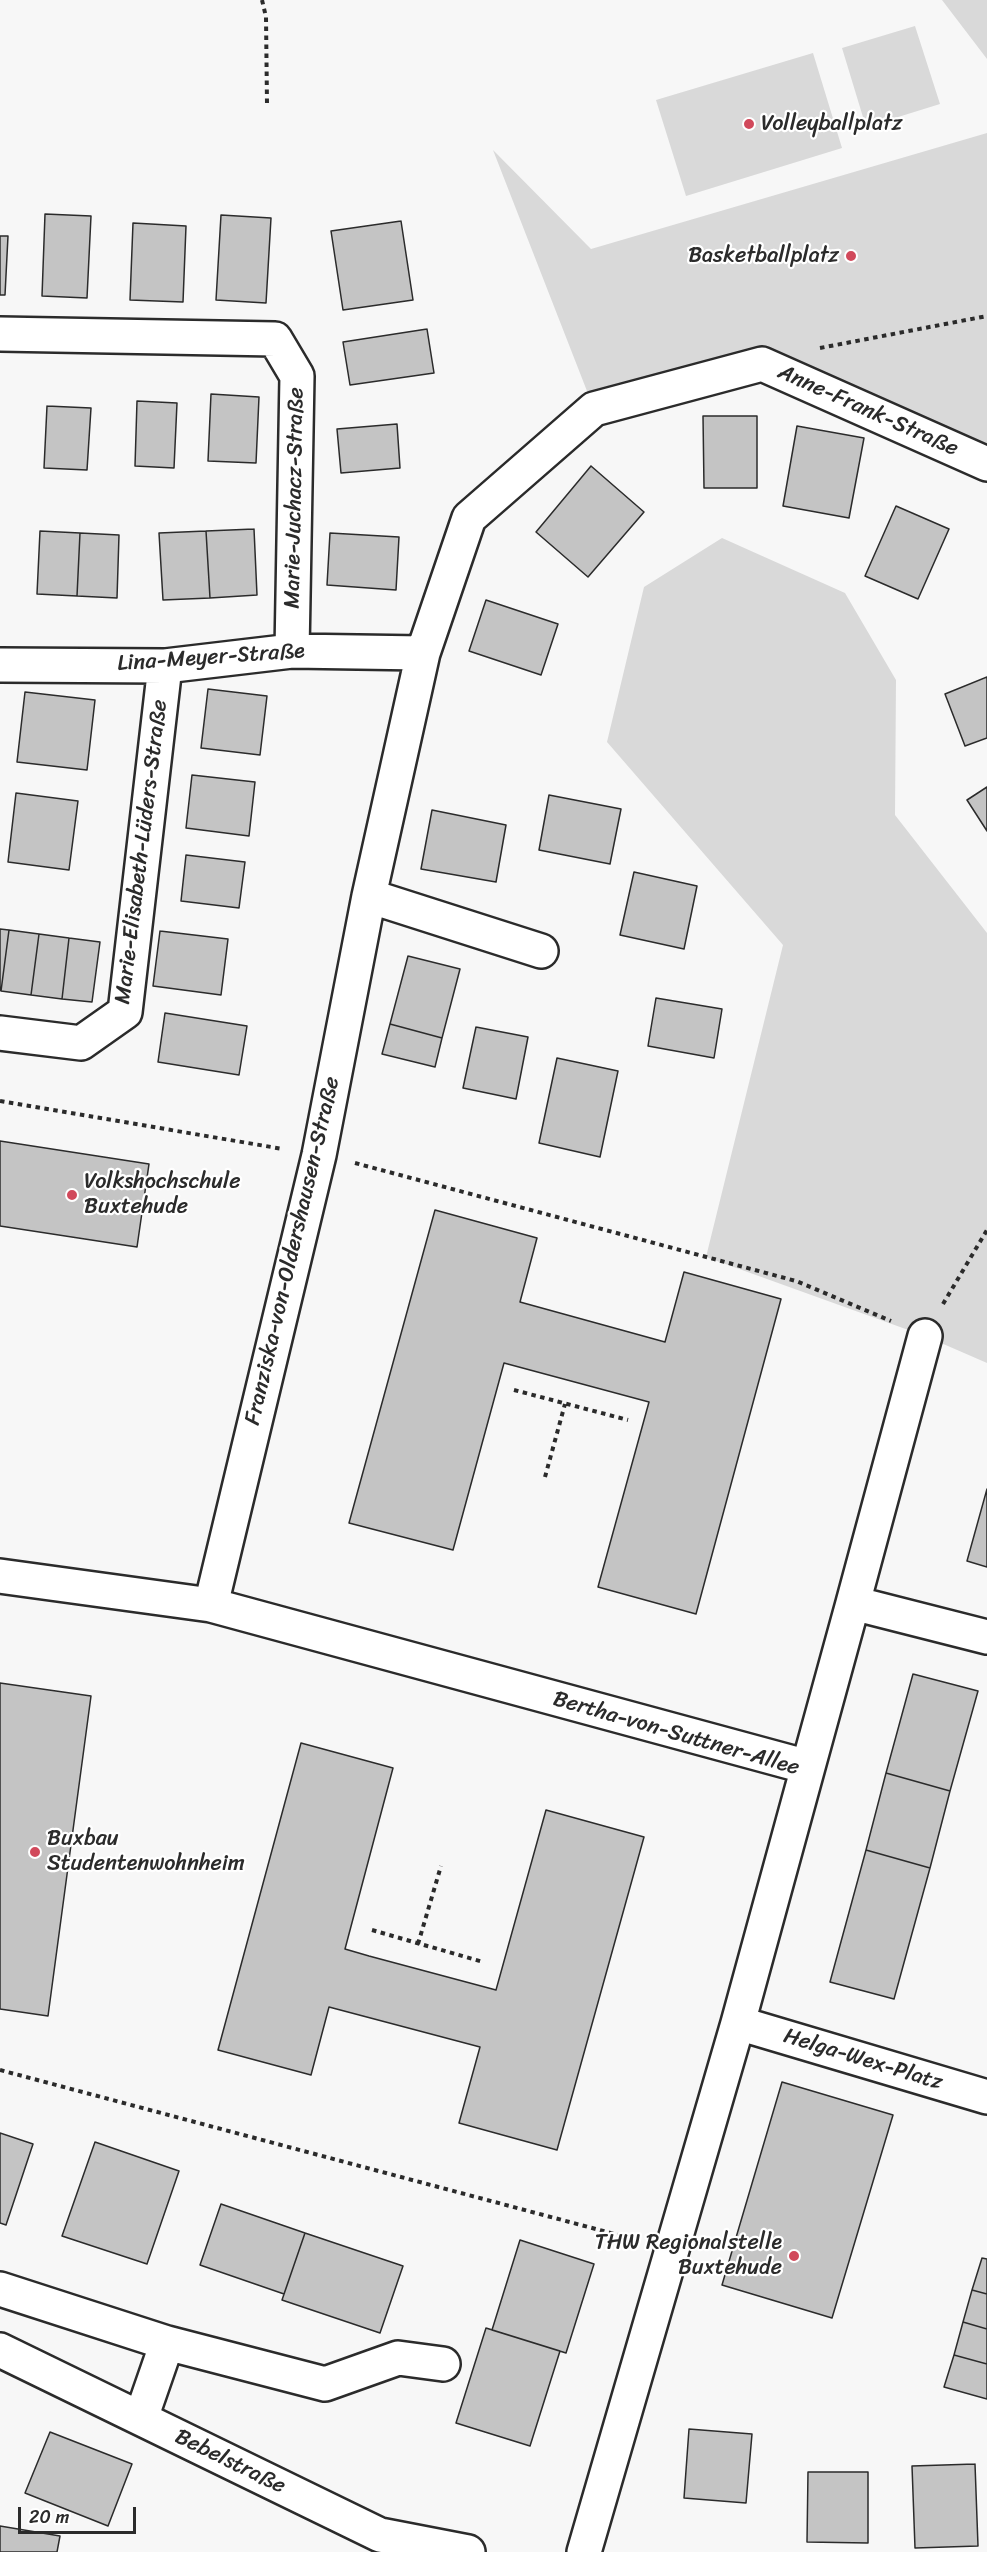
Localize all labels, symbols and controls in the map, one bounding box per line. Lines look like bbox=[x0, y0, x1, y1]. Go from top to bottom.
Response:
place label: Volleyballplatz bbox=[761, 111, 902, 137]
marker: Volleyballplatz bbox=[742, 117, 756, 131]
place label: Basketballplatz bbox=[688, 243, 839, 269]
marker: Basketballplatz bbox=[844, 249, 858, 263]
street label: Anne-Frank-Straße bbox=[774, 359, 962, 463]
street label: Marie-Juchacz-Straße bbox=[280, 387, 310, 609]
street label: Lina-Meyer-Straße bbox=[116, 638, 306, 678]
street label: Marie-Elisabeth-Lüders-Straße bbox=[110, 698, 174, 1006]
street label: Franziska-von-Oldershausen-Straße bbox=[240, 1074, 346, 1428]
place label: Volkshochschule Buxtehude bbox=[84, 1169, 241, 1220]
marker: Volkshochschule Buxtehude bbox=[65, 1188, 79, 1202]
street label: Bertha-von-Suttner-Allee bbox=[550, 1686, 802, 1782]
place label: Buxbau Studentenwohnheim bbox=[47, 1826, 245, 1878]
marker: Buxbau Studentenwohnheim bbox=[28, 1845, 42, 1859]
street label: Helga-Wex-Platz bbox=[780, 2023, 946, 2097]
place label: THW Regionalstelle Buxtehude bbox=[595, 2230, 782, 2282]
marker: THW Regionalstelle Buxtehude bbox=[787, 2249, 801, 2263]
street label: Bebelstraße bbox=[170, 2424, 290, 2500]
scale bar bbox=[21, 2495, 140, 2533]
text: 20 m bbox=[29, 2501, 69, 2533]

